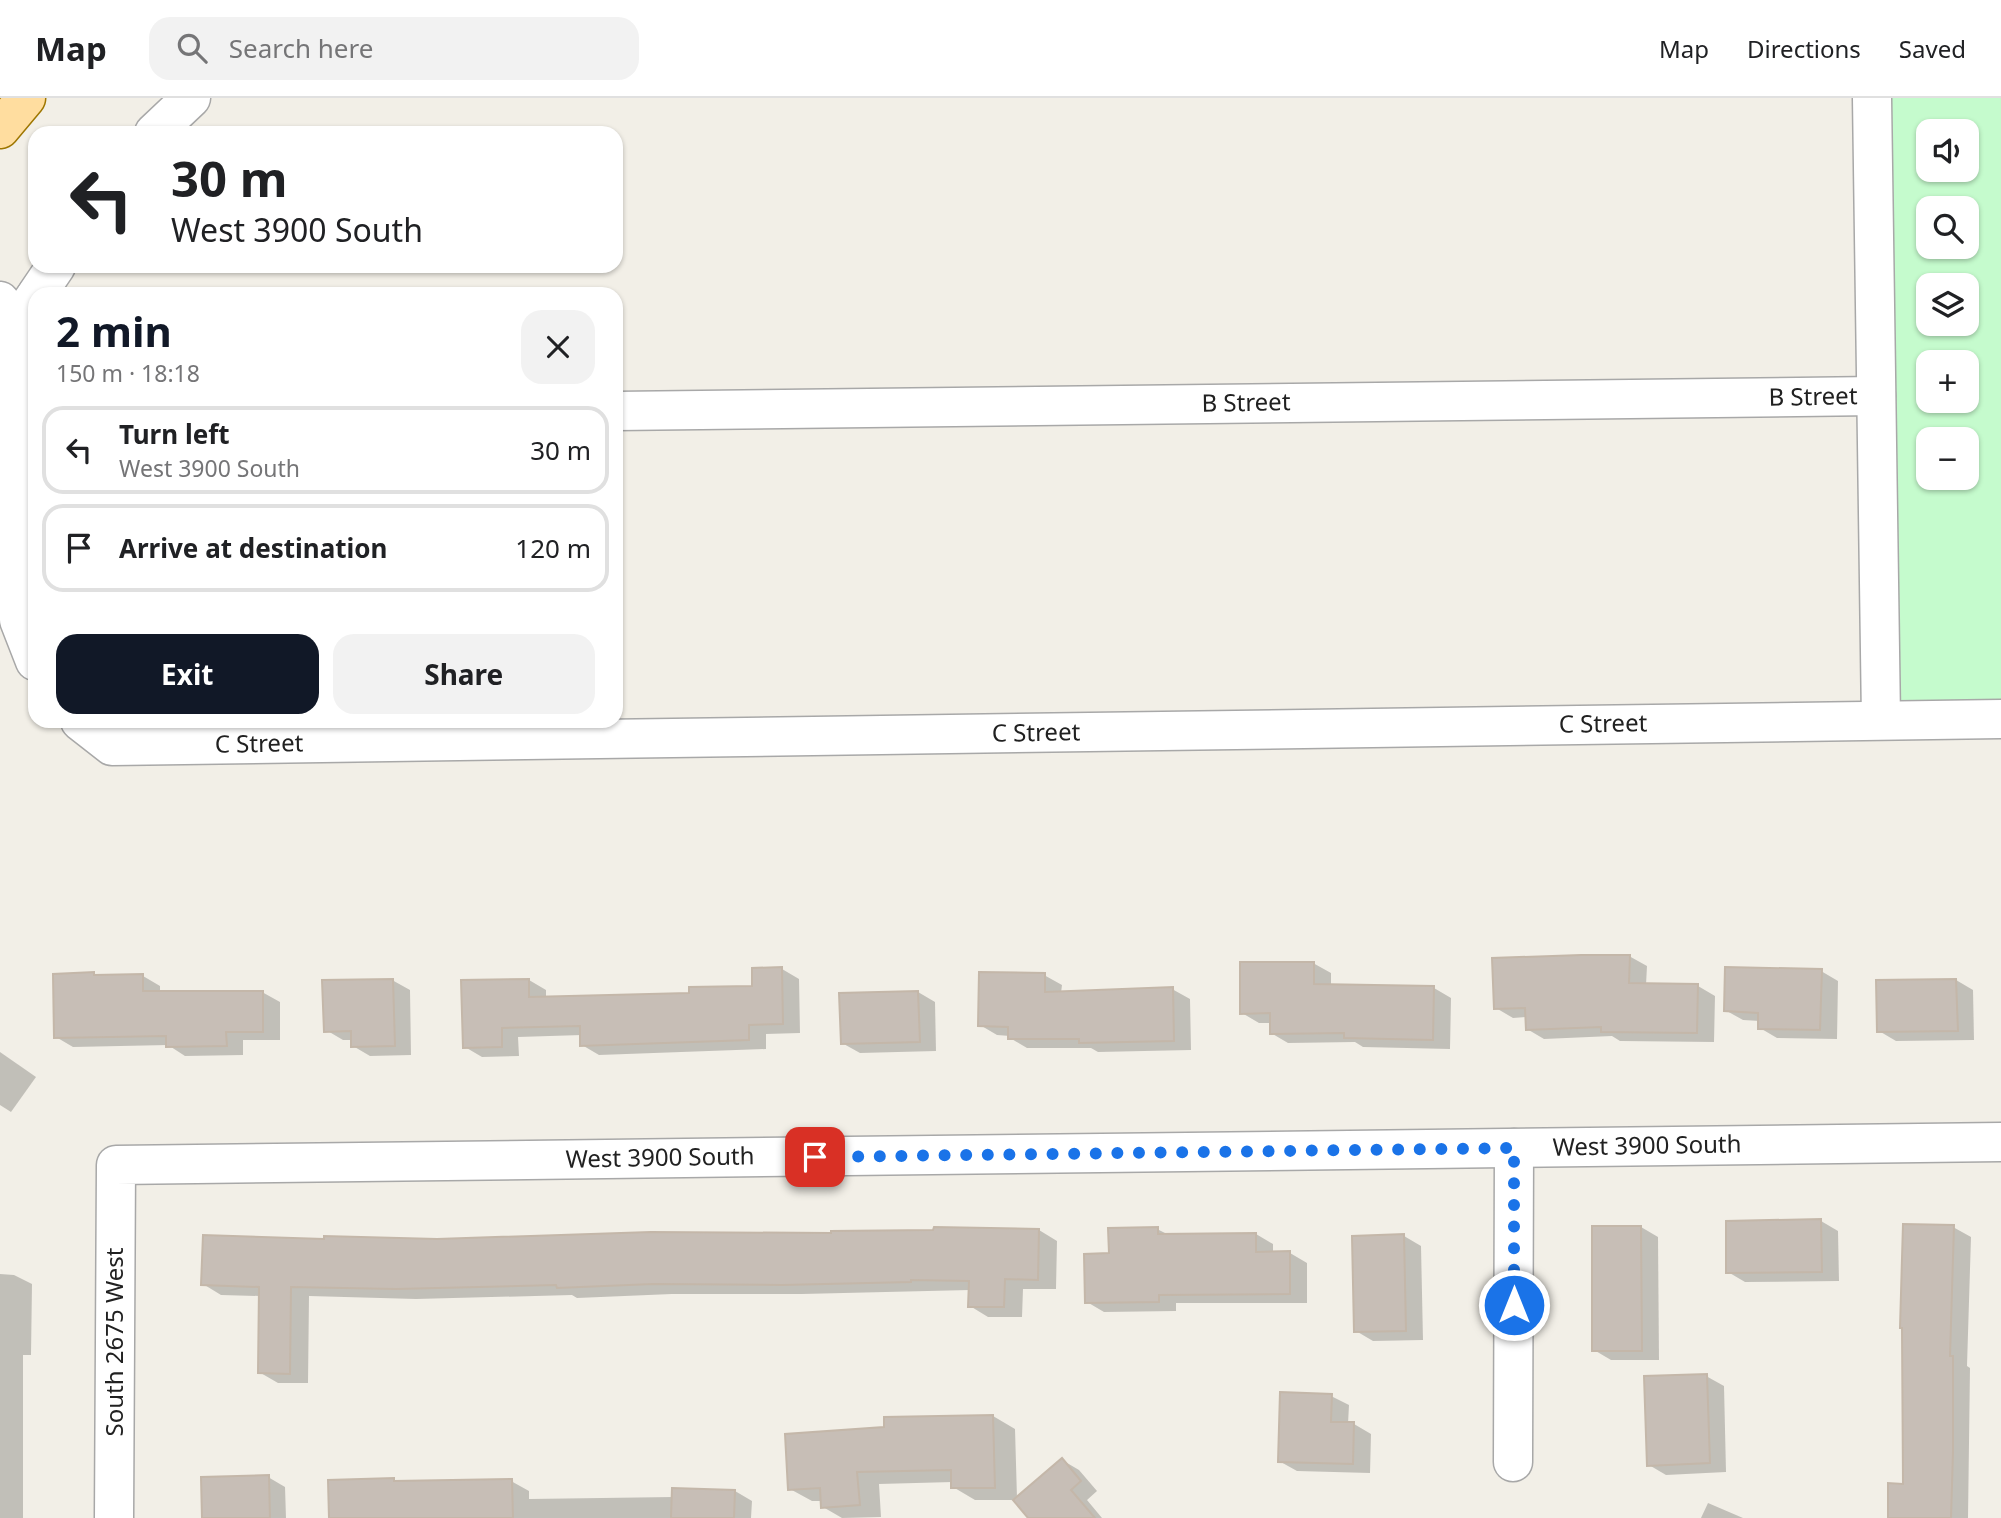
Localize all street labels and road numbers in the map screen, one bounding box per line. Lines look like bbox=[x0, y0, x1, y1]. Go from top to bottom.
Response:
street label: B Street bbox=[1768, 378, 1858, 413]
street label: B Street bbox=[1201, 384, 1291, 419]
street label: C Street bbox=[1558, 705, 1648, 740]
street label: C Street bbox=[991, 714, 1081, 749]
street label: C Street bbox=[214, 725, 304, 760]
street label: West 3900 South bbox=[1552, 1126, 1742, 1163]
street label: West 3900 South bbox=[565, 1138, 755, 1175]
street label: South 2675 West bbox=[97, 1247, 130, 1436]

